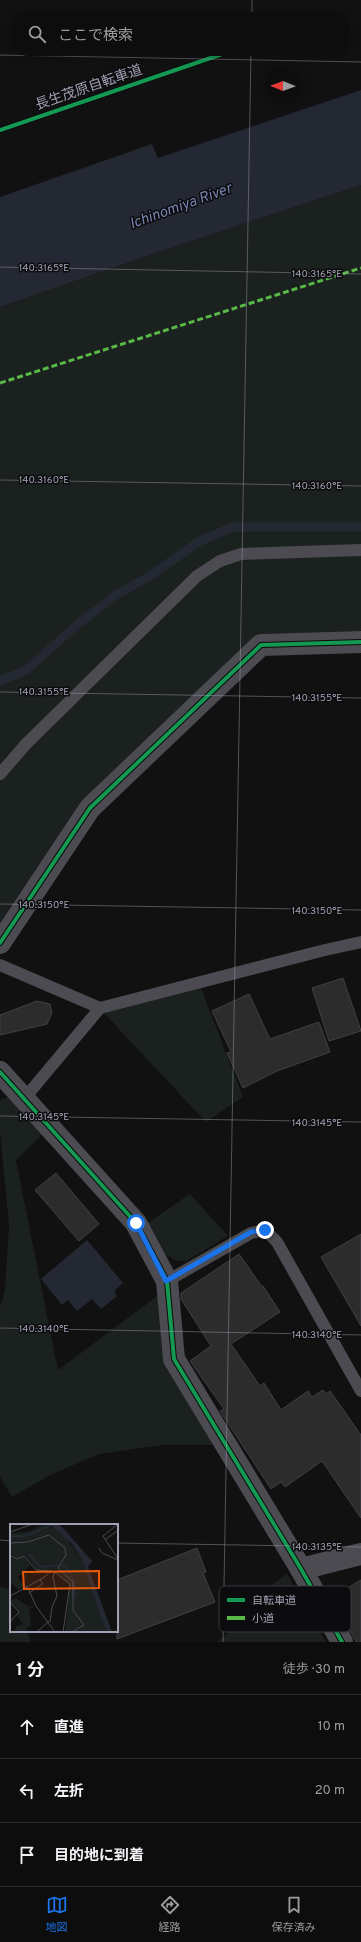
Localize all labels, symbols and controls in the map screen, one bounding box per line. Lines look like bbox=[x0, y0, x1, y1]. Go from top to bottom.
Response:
search box bbox=[12, 12, 349, 56]
icon: search bbox=[26, 23, 48, 45]
text: ここで検索 bbox=[58, 27, 133, 46]
street label: 長生茂原自転車道 bbox=[33, 62, 145, 114]
north arrow bbox=[265, 68, 301, 104]
water label: Ichinomiya River bbox=[127, 179, 236, 234]
text: 140.3165°E bbox=[19, 262, 69, 275]
text: 140.3165°E bbox=[292, 268, 342, 281]
text: 140.3160°E bbox=[19, 474, 69, 487]
text: 140.3160°E bbox=[292, 480, 342, 493]
text: 140.3155°E bbox=[19, 686, 69, 699]
text: 140.3155°E bbox=[292, 692, 342, 705]
text: 140.3150°E bbox=[19, 899, 69, 912]
text: 140.3150°E bbox=[292, 905, 342, 918]
text: 140.3145°E bbox=[19, 1111, 69, 1124]
text: 140.3145°E bbox=[292, 1117, 342, 1130]
route start bbox=[127, 1214, 145, 1232]
route end bbox=[256, 1221, 274, 1239]
text: 140.3140°E bbox=[19, 1323, 69, 1336]
text: 140.3140°E bbox=[292, 1329, 342, 1342]
inset map bbox=[10, 1524, 118, 1632]
text: 140.3135°E bbox=[292, 1541, 342, 1554]
legend bbox=[219, 1586, 351, 1632]
text: 自転車道 bbox=[252, 1594, 296, 1608]
text: 小道 bbox=[252, 1612, 274, 1626]
text: 1 分 bbox=[16, 1660, 44, 1682]
text: 徒歩 · 30 m bbox=[283, 1662, 345, 1678]
icon: ahead bbox=[16, 1716, 38, 1738]
text: 直進 bbox=[54, 1719, 84, 1738]
text: 10 m bbox=[318, 1719, 345, 1735]
icon: left bbox=[16, 1780, 38, 1802]
text: 左折 bbox=[54, 1783, 84, 1802]
text: 20 m bbox=[315, 1783, 345, 1799]
icon: arrive bbox=[16, 1844, 38, 1866]
text: 目的地に到着 bbox=[54, 1847, 144, 1866]
tab: 地図 bbox=[46, 1894, 68, 1935]
tab: 経路 bbox=[159, 1894, 181, 1935]
tab: 保存済み bbox=[272, 1894, 316, 1935]

